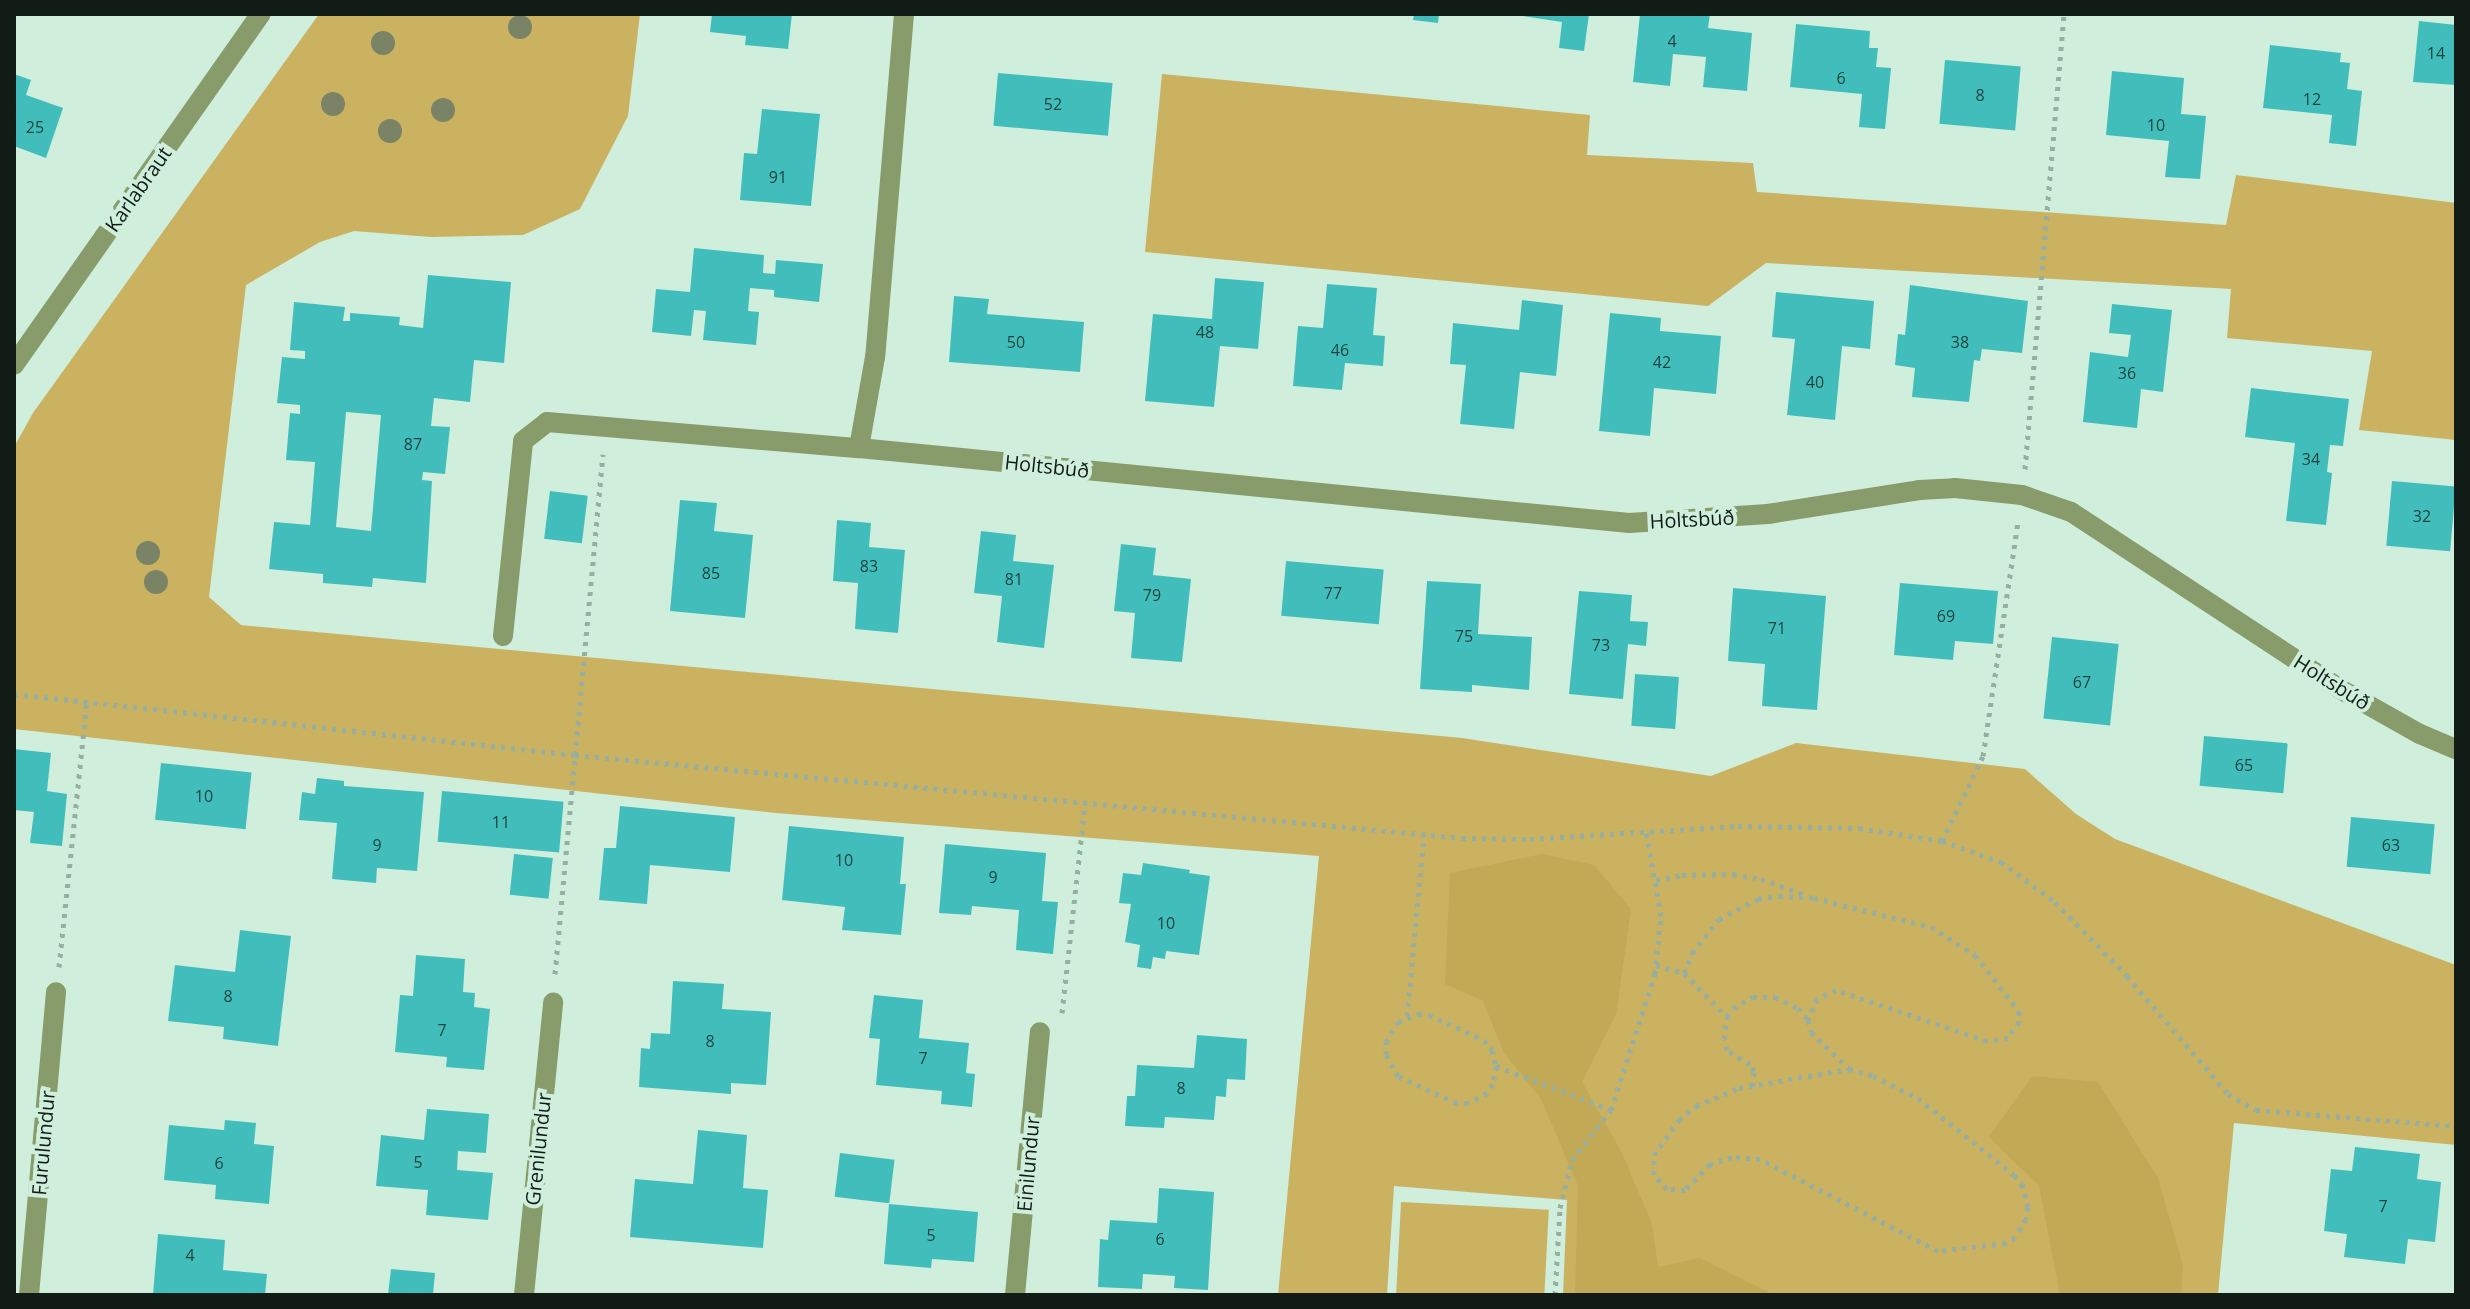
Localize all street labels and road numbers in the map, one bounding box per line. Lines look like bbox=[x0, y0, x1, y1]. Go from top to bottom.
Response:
street label: Karlabraut bbox=[100, 142, 176, 236]
street label: Holtsbúð bbox=[1003, 450, 1091, 482]
street label: Holtsbúð bbox=[1649, 505, 1735, 533]
street label: Holtsbúð bbox=[2290, 649, 2374, 715]
street label: Furulundur bbox=[26, 1090, 60, 1196]
street label: Grenilundur bbox=[520, 1091, 556, 1207]
street label: Einilundur bbox=[1012, 1115, 1044, 1213]

